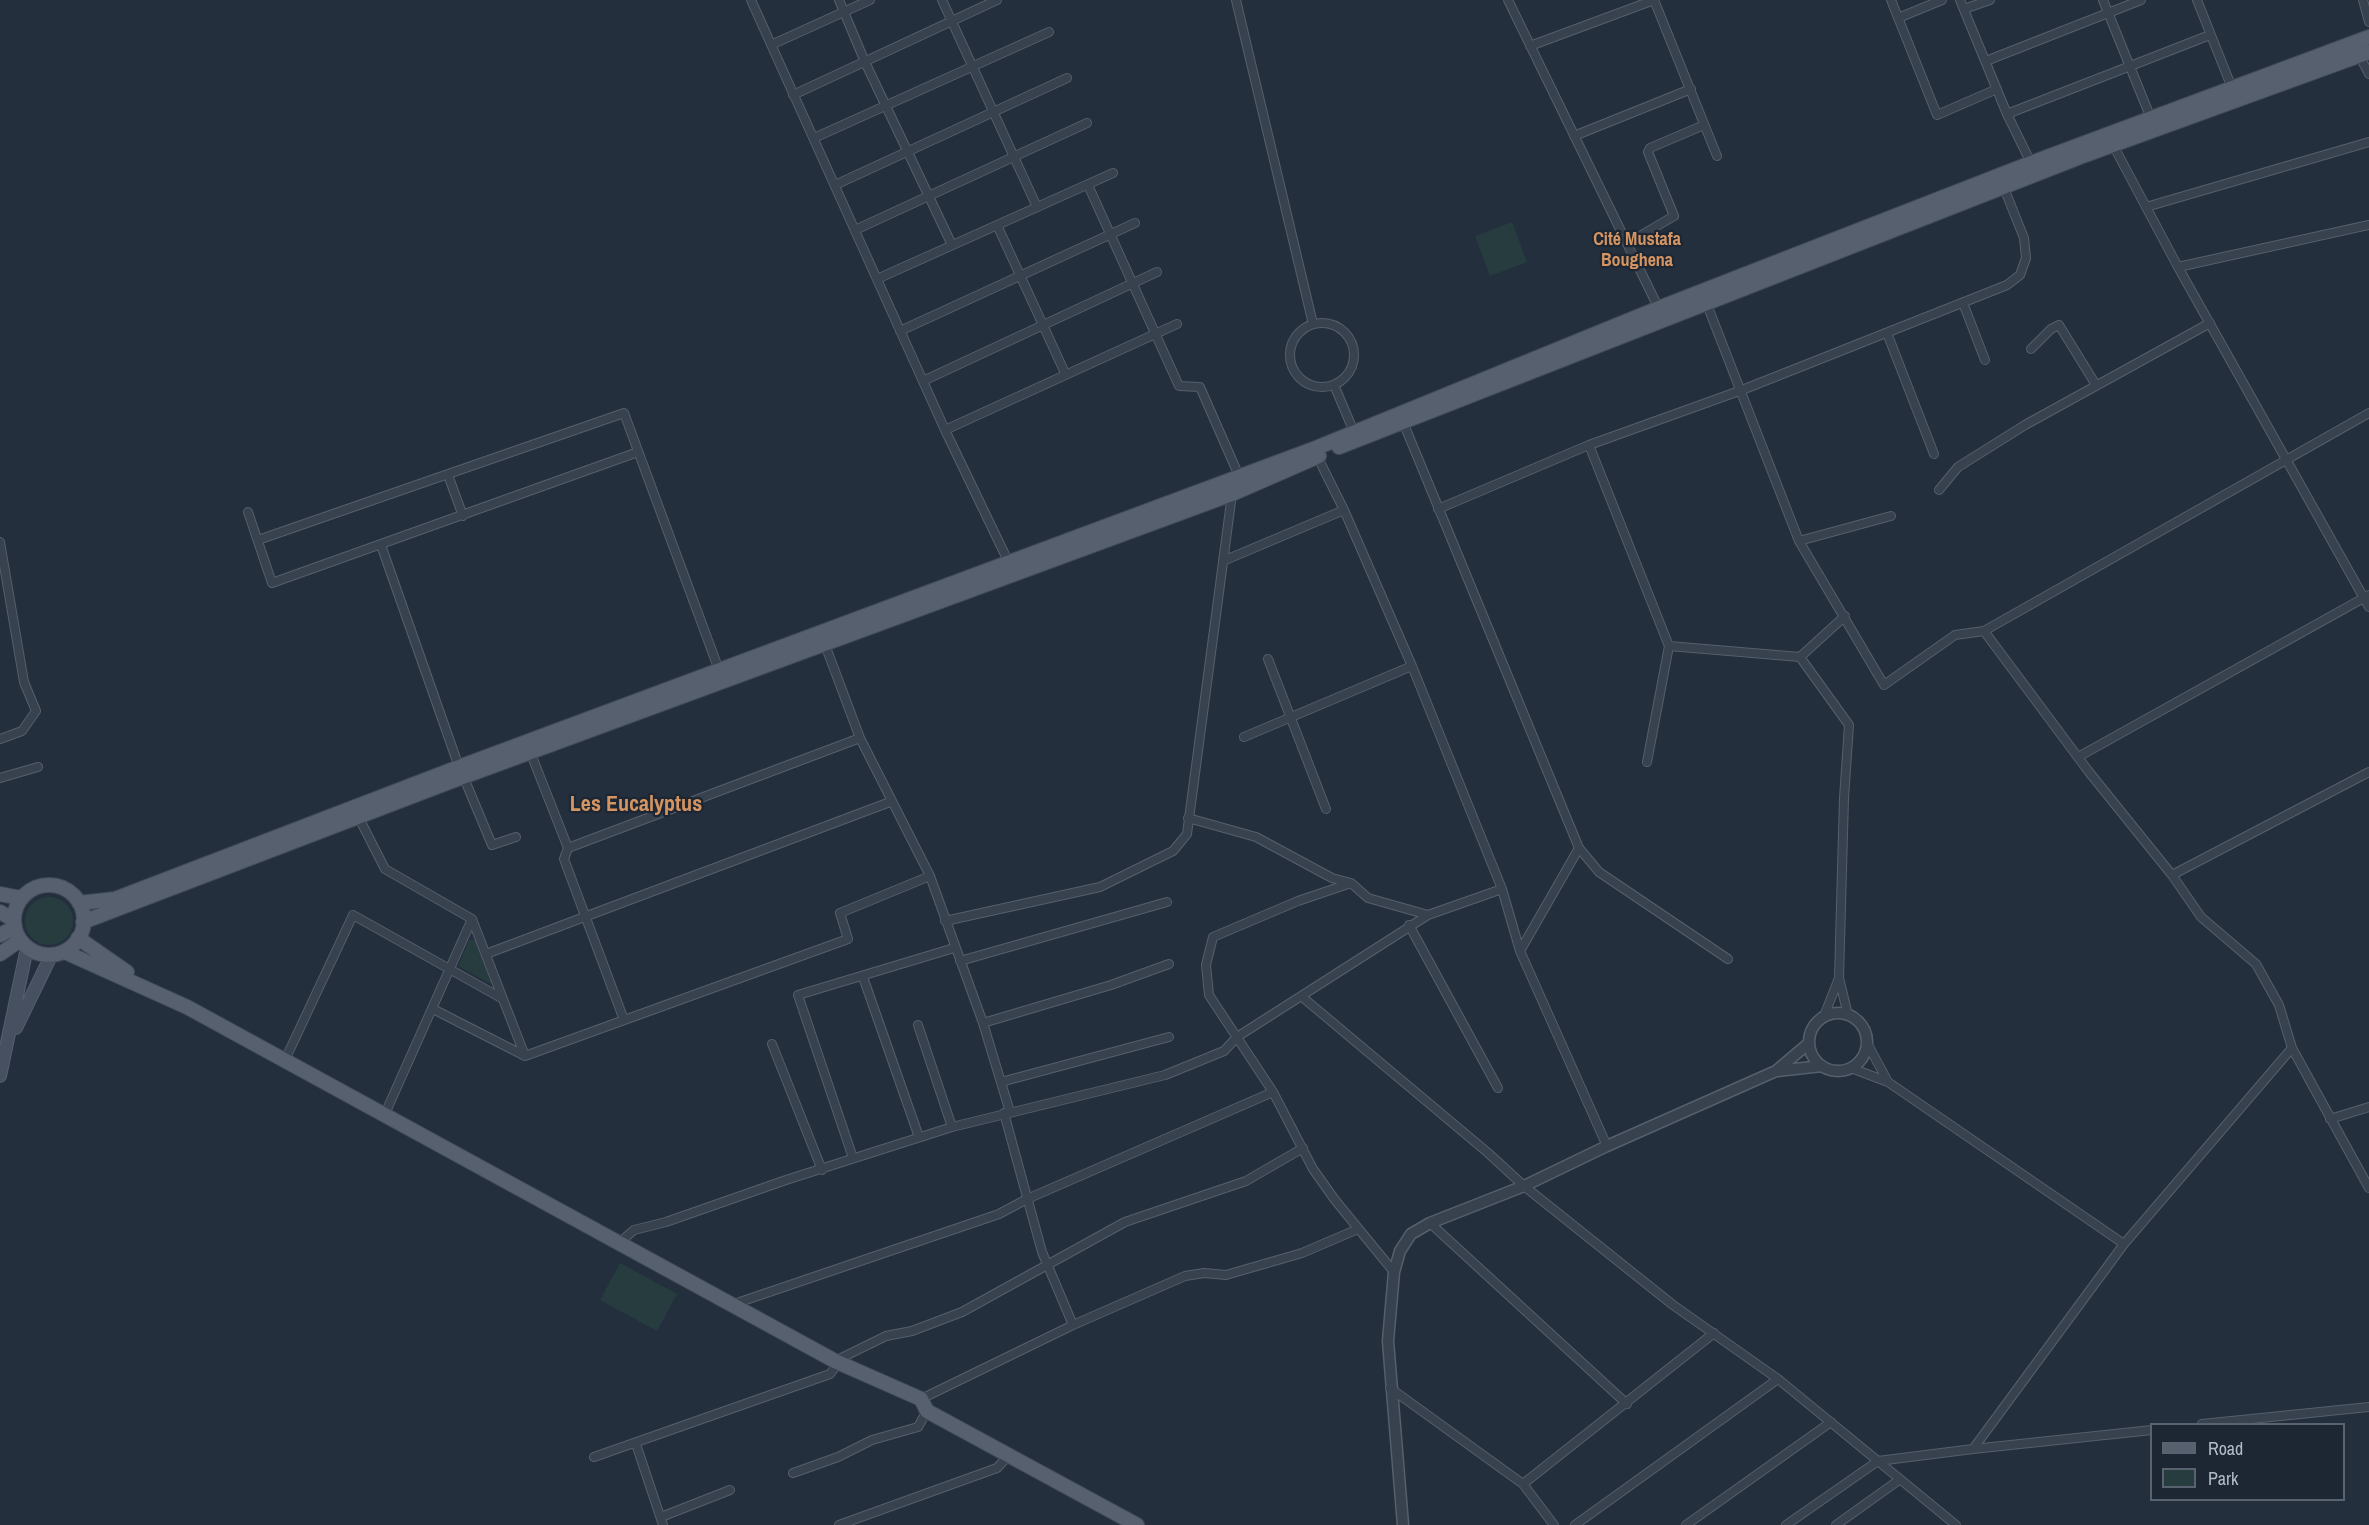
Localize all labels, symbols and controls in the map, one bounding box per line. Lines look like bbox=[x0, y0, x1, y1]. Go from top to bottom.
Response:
district label: Cité Mustafa Boughena bbox=[1593, 229, 1681, 272]
district label: Les Eucalyptus bbox=[570, 792, 702, 818]
legend bbox=[2150, 1423, 2345, 1501]
text: Road bbox=[2208, 1436, 2243, 1461]
text: Park bbox=[2208, 1466, 2238, 1491]

